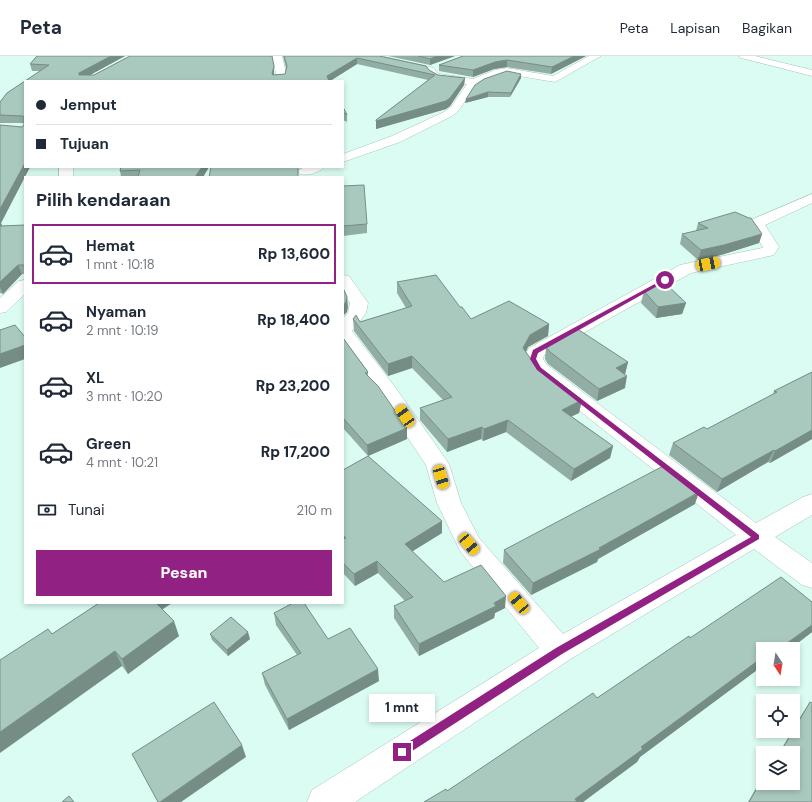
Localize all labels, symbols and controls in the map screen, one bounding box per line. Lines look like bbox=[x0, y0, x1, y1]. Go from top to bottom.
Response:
text: Peta bbox=[20, 15, 62, 40]
text: Peta bbox=[620, 19, 648, 37]
text: Lapisan bbox=[670, 19, 720, 37]
text: Bagikan bbox=[742, 19, 792, 37]
text: Jemput bbox=[60, 95, 117, 115]
text: Tujuan bbox=[60, 134, 109, 154]
text: Pilih kendaraan bbox=[36, 188, 171, 212]
icon: car bbox=[38, 236, 74, 272]
text: Hemat bbox=[86, 236, 135, 256]
text: Rp 13,600 bbox=[258, 244, 330, 264]
text: 1 mnt · 10:18 bbox=[86, 256, 155, 273]
car bbox=[695, 256, 721, 272]
route start bbox=[656, 271, 674, 289]
icon: car bbox=[38, 302, 74, 338]
text: Nyaman bbox=[86, 302, 146, 322]
text: Rp 18,400 bbox=[257, 310, 330, 330]
text: 2 mnt · 10:19 bbox=[86, 322, 158, 339]
icon: car bbox=[38, 368, 74, 404]
text: XL bbox=[86, 368, 104, 388]
text: Rp 23,200 bbox=[256, 376, 330, 396]
text: 3 mnt · 10:20 bbox=[86, 388, 163, 405]
car bbox=[393, 403, 417, 429]
icon: car bbox=[38, 434, 74, 470]
text: Green bbox=[86, 434, 131, 454]
text: Rp 17,200 bbox=[261, 442, 330, 462]
text: 4 mnt · 10:21 bbox=[86, 454, 158, 471]
car bbox=[432, 464, 450, 490]
icon: cash bbox=[36, 499, 58, 521]
text: Tunai bbox=[68, 500, 105, 520]
text: 210 m bbox=[297, 502, 332, 519]
car bbox=[457, 531, 481, 557]
button: Pesan bbox=[36, 550, 332, 596]
car bbox=[507, 590, 531, 616]
north arrow bbox=[756, 642, 800, 686]
map controls bbox=[756, 642, 800, 790]
callout: 1 mnt bbox=[369, 694, 435, 722]
button: locate bbox=[756, 694, 800, 738]
text: 1 mnt bbox=[385, 699, 419, 716]
route end bbox=[393, 743, 411, 761]
button: layers bbox=[756, 746, 800, 790]

